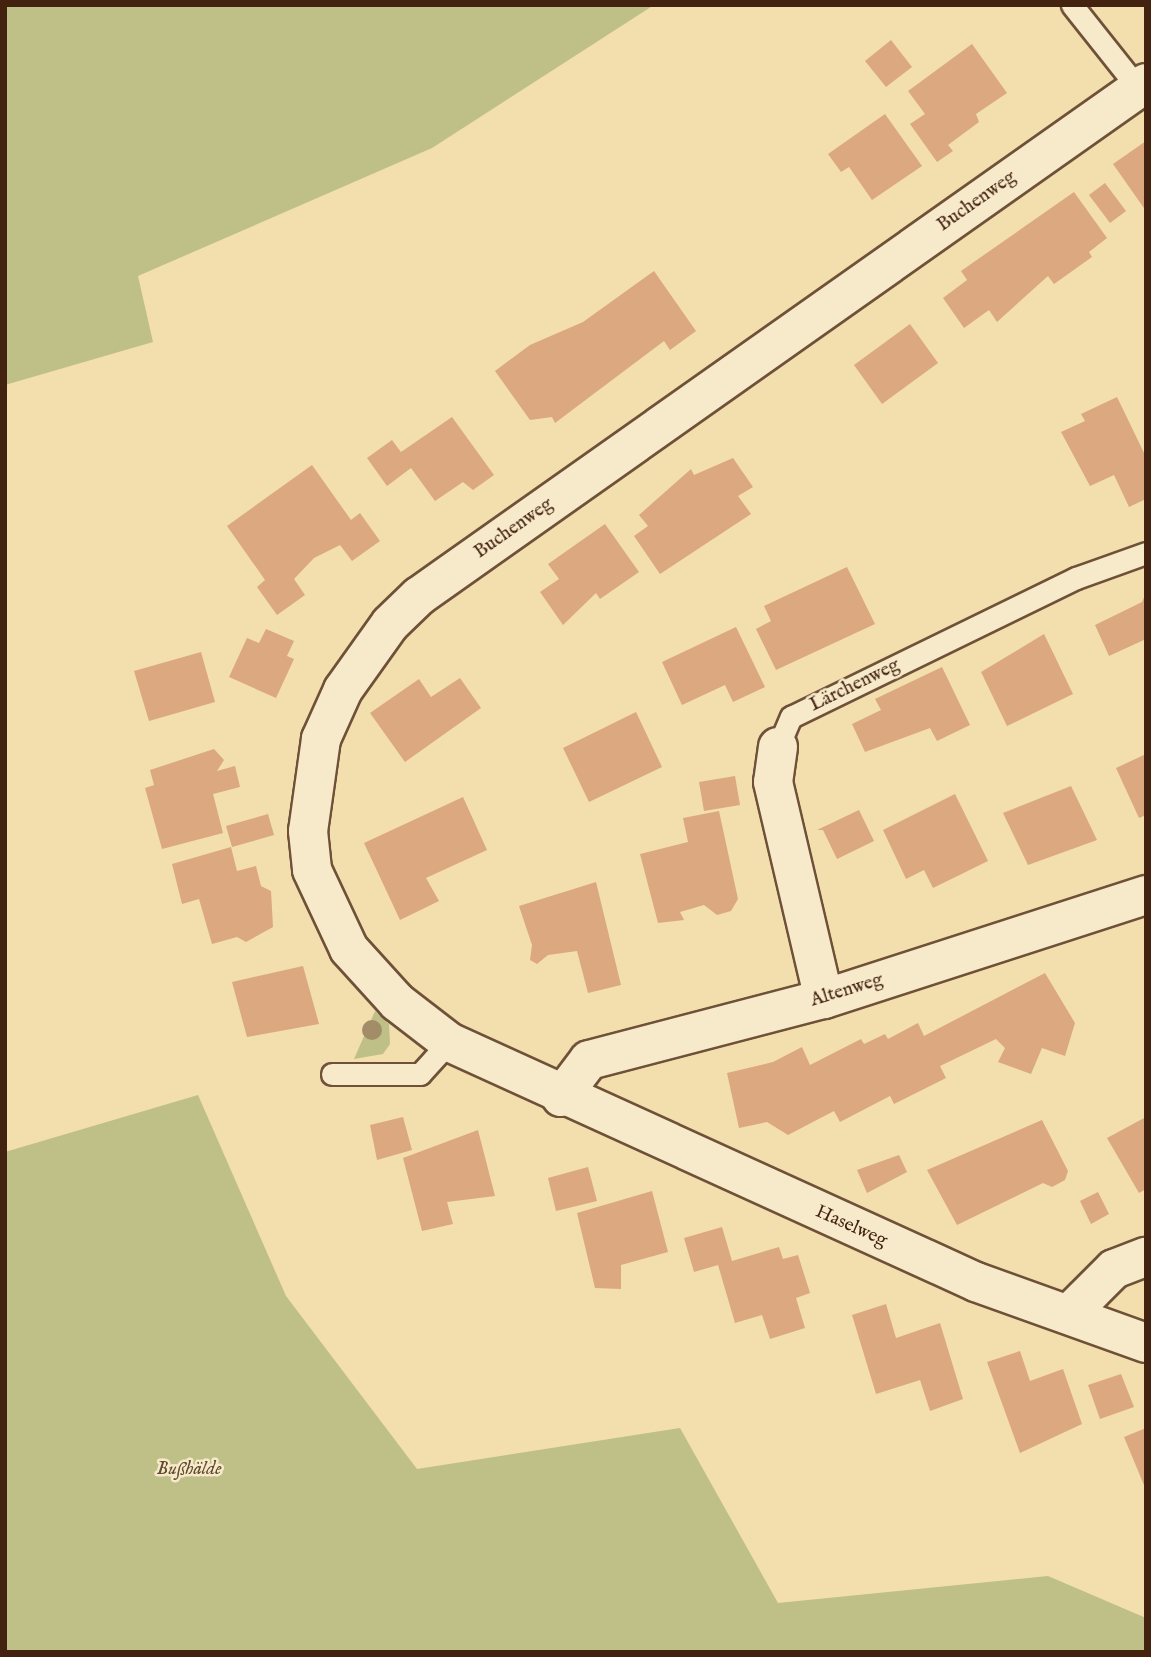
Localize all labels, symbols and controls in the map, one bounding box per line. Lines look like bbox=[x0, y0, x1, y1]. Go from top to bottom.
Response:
street label: Buchenweg bbox=[933, 167, 1021, 237]
street label: Buchenweg bbox=[470, 494, 558, 564]
street label: Lärchenweg bbox=[806, 655, 904, 717]
street label: Altenweg bbox=[808, 969, 886, 1013]
street label: Haselweg bbox=[812, 1201, 890, 1253]
park label: Bußhälde bbox=[156, 1459, 222, 1481]

